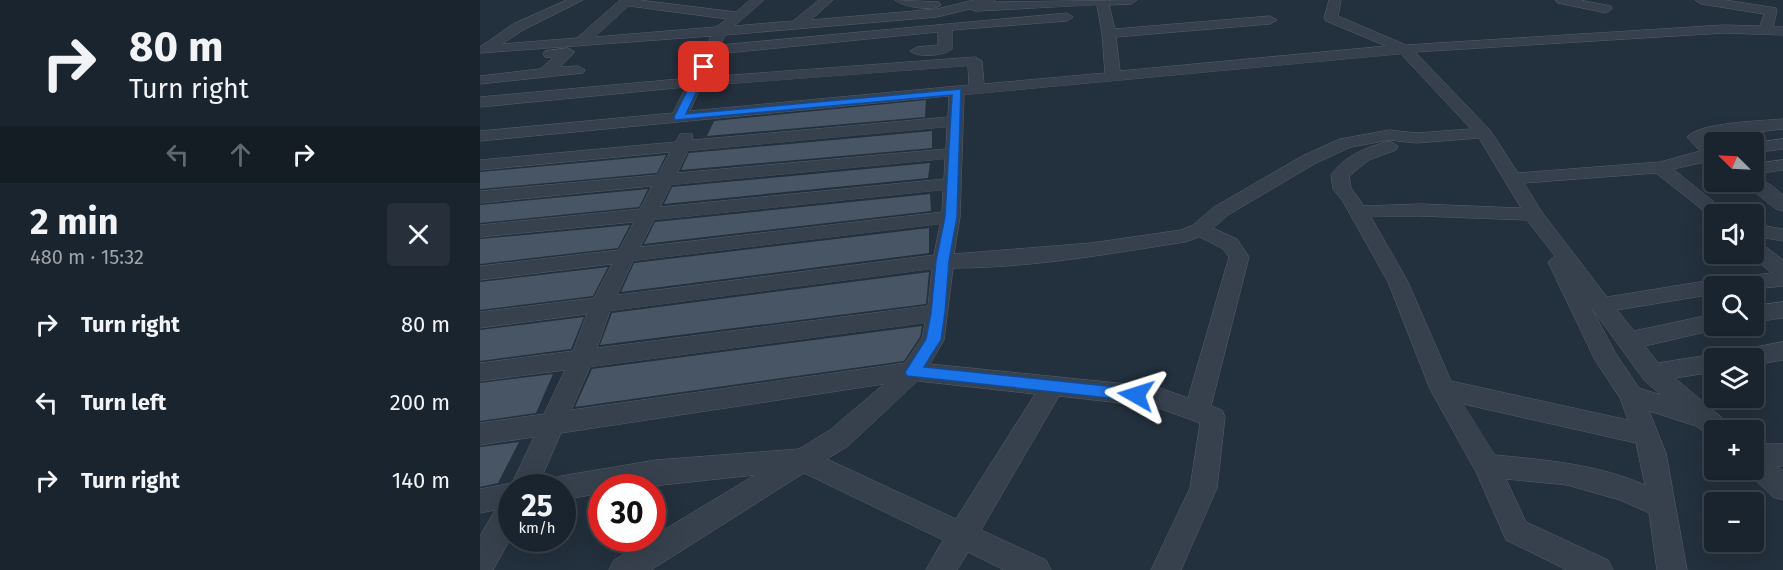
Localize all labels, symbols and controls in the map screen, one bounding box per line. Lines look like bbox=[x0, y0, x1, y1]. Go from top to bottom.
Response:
text: 80 m bbox=[129, 22, 223, 72]
icon: right bbox=[30, 24, 108, 102]
pin bbox=[678, 41, 729, 92]
icon: arrive bbox=[687, 50, 720, 83]
text: Turn right bbox=[129, 73, 249, 105]
north arrow bbox=[1704, 132, 1764, 192]
map controls bbox=[1704, 132, 1764, 552]
icon: left bbox=[161, 138, 194, 171]
icon: ahead bbox=[224, 138, 257, 171]
icon: right bbox=[287, 138, 320, 171]
text: 2 min bbox=[30, 200, 119, 244]
button: close bbox=[387, 203, 450, 266]
button: sound bbox=[1704, 204, 1764, 264]
text: 480 m · 15:32 bbox=[30, 245, 144, 269]
button: search bbox=[1704, 276, 1764, 336]
icon: right bbox=[30, 308, 63, 341]
text: Turn right bbox=[81, 311, 180, 338]
text: 80 m bbox=[401, 311, 450, 338]
button: layers bbox=[1704, 348, 1764, 408]
position arrow bbox=[1104, 363, 1168, 427]
icon: left bbox=[30, 386, 63, 419]
text: Turn left bbox=[81, 389, 166, 416]
text: 200 m bbox=[390, 389, 450, 416]
button: + bbox=[1704, 420, 1764, 480]
icon: right bbox=[30, 464, 63, 497]
text: Turn right bbox=[81, 467, 180, 494]
text: 140 m bbox=[392, 467, 450, 494]
speed limit sign: 30 bbox=[588, 474, 666, 552]
text: 25 bbox=[521, 488, 553, 524]
button: − bbox=[1704, 492, 1764, 552]
text: km/h bbox=[518, 519, 556, 537]

